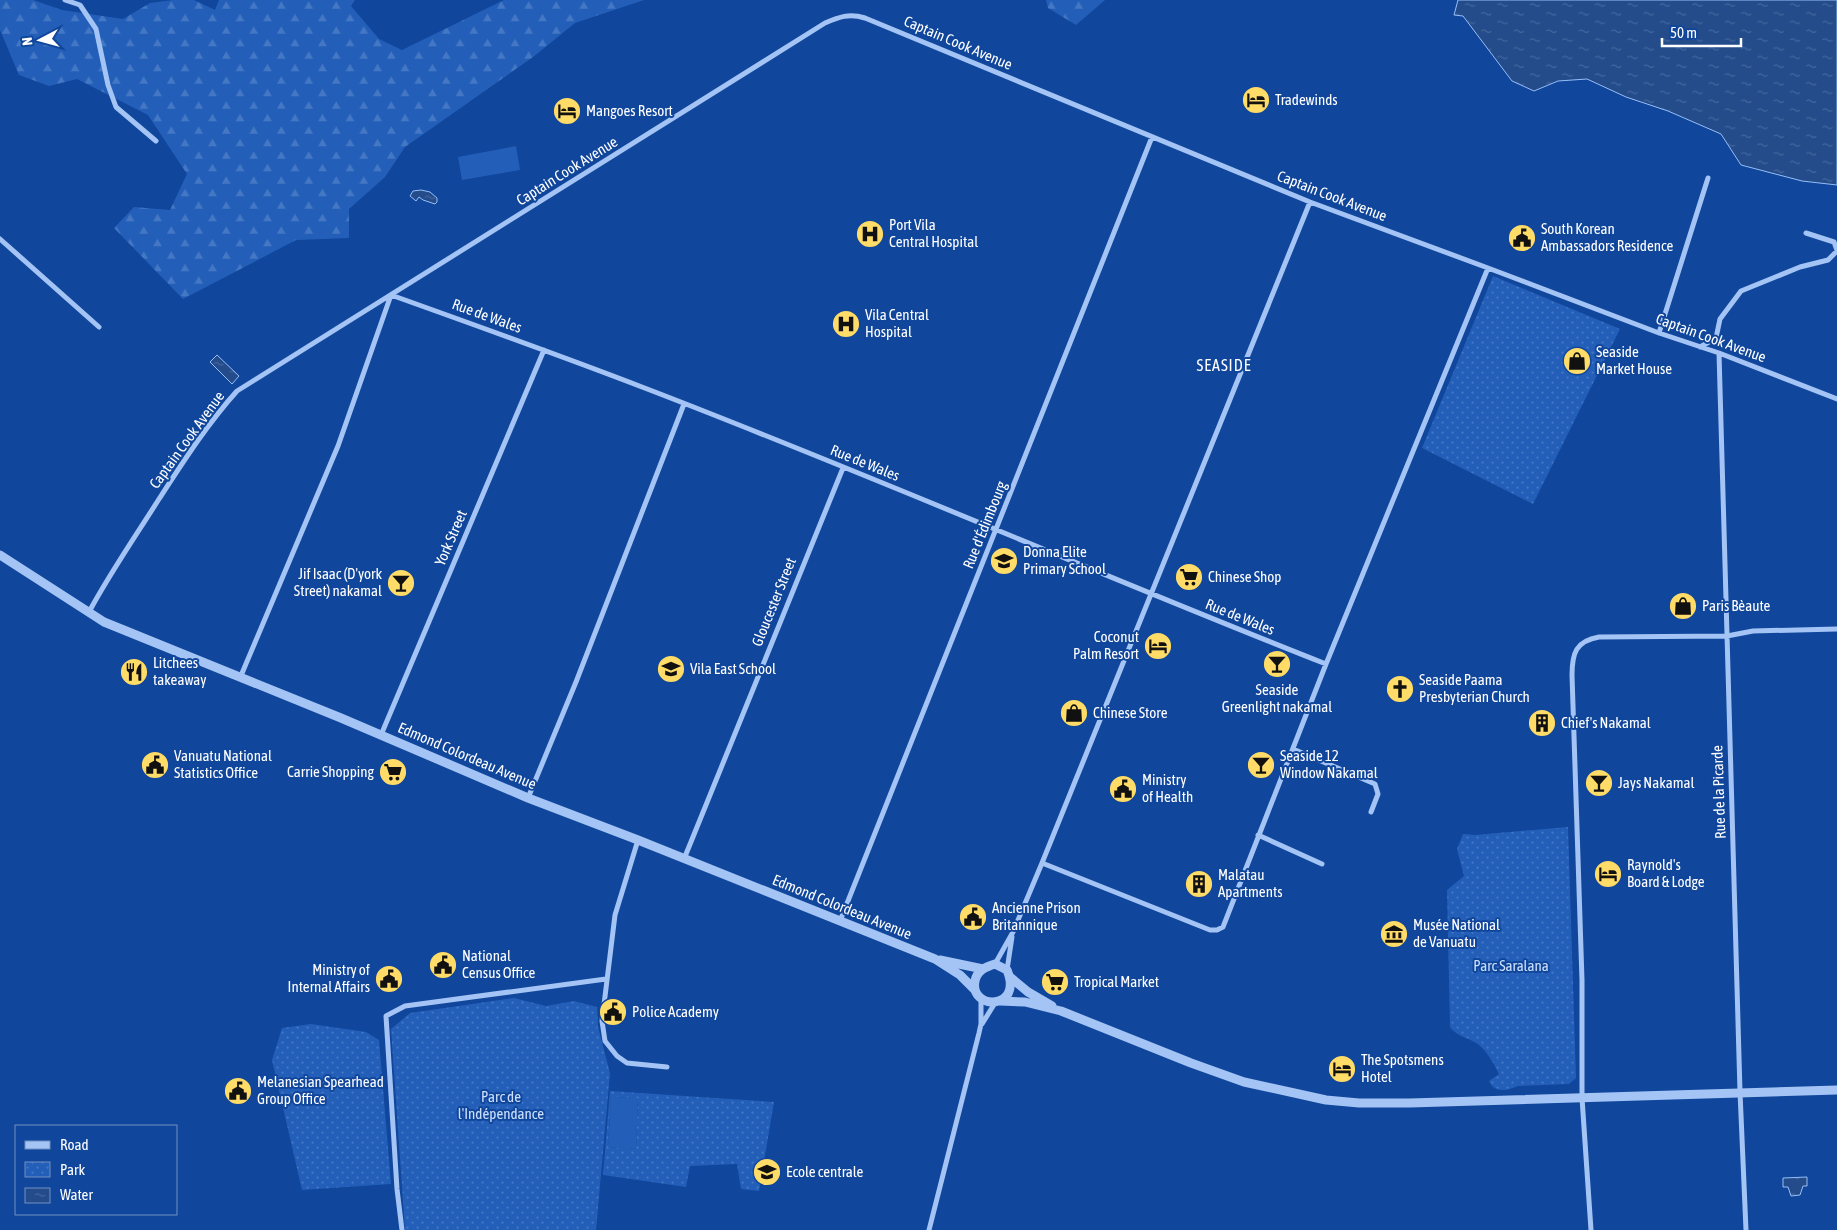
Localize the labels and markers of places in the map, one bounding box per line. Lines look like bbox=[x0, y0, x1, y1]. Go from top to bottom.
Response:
hotel icon: Tradewinds bbox=[1241, 85, 1271, 115]
place label: Tradewinds bbox=[1275, 91, 1338, 108]
hotel icon: Mangoes Resort bbox=[552, 96, 582, 126]
place label: Mangoes Resort bbox=[586, 102, 673, 119]
place label: Port Vila Central Hospital bbox=[889, 216, 978, 250]
hospital icon: Port Vila Central Hospital bbox=[855, 219, 885, 249]
place label: South Korean Ambassadors Residence bbox=[1541, 220, 1674, 254]
public building icon: South Korean Ambassadors Residence bbox=[1507, 223, 1537, 253]
place label: Vila Central Hospital bbox=[865, 306, 929, 340]
hospital icon: Vila Central Hospital bbox=[831, 309, 861, 339]
place label: Seaside Market House bbox=[1596, 343, 1672, 377]
shop icon: Seaside Market House bbox=[1562, 346, 1592, 376]
place label: Donna Elite Primary School bbox=[1023, 543, 1106, 577]
school or university icon: Donna Elite Primary School bbox=[989, 546, 1019, 576]
supermarket icon: Chinese Shop bbox=[1174, 562, 1204, 592]
place label: Jif Isaac (D'york Street) nakamal bbox=[294, 565, 382, 599]
bar icon: Jif Isaac (D'york Street) nakamal bbox=[386, 568, 416, 598]
place label: Chinese Shop bbox=[1208, 568, 1281, 585]
shop icon: Paris Bèaute bbox=[1668, 591, 1698, 621]
place label: Paris Bèaute bbox=[1702, 597, 1771, 614]
place label: Coconut Palm Resort bbox=[1073, 628, 1139, 662]
hotel icon: Coconut Palm Resort bbox=[1143, 631, 1173, 661]
bar icon: Seaside Greenlight nakamal bbox=[1262, 649, 1292, 679]
place label: Litchees takeaway bbox=[153, 654, 206, 688]
school or university icon: Vila East School bbox=[656, 654, 686, 684]
restaurant icon: Litchees takeaway bbox=[119, 657, 149, 687]
place label: Vila East School bbox=[690, 660, 776, 677]
place label: Seaside Paama Presbyterian Church bbox=[1419, 671, 1530, 705]
church icon: Seaside Paama Presbyterian Church bbox=[1385, 674, 1415, 704]
place label: Seaside Greenlight nakamal bbox=[1222, 681, 1332, 715]
shop icon: Chinese Store bbox=[1059, 698, 1089, 728]
place label: Chinese Store bbox=[1093, 704, 1168, 721]
building icon: Chief's Nakamal bbox=[1527, 708, 1557, 738]
place label: Chief's Nakamal bbox=[1561, 714, 1651, 731]
place label: Vanuatu National Statistics Office bbox=[174, 747, 272, 781]
place label: Seaside 12 Window Nakamal bbox=[1280, 747, 1378, 781]
public building icon: Vanuatu National Statistics Office bbox=[140, 750, 170, 780]
bar icon: Seaside 12 Window Nakamal bbox=[1246, 750, 1276, 780]
supermarket icon: Carrie Shopping bbox=[378, 757, 408, 787]
place label: Carrie Shopping bbox=[287, 763, 375, 780]
bar icon: Jays Nakamal bbox=[1584, 768, 1614, 798]
place label: Ministry of Health bbox=[1142, 771, 1193, 805]
public building icon: Ministry of Health bbox=[1108, 774, 1138, 804]
place label: Jays Nakamal bbox=[1618, 774, 1694, 791]
place label: Raynold's Board & Lodge bbox=[1627, 856, 1705, 890]
hotel icon: Raynold's Board & Lodge bbox=[1593, 859, 1623, 889]
place label: Malatau Apartments bbox=[1218, 866, 1283, 900]
building icon: Malatau Apartments bbox=[1184, 869, 1214, 899]
place label: Ancienne Prison Britannique bbox=[992, 899, 1081, 933]
public building icon: Ancienne Prison Britannique bbox=[958, 902, 988, 932]
place label: Musée National de Vanuatu bbox=[1413, 916, 1500, 950]
museum icon: Musée National de Vanuatu bbox=[1379, 919, 1409, 949]
place label: National Census Office bbox=[462, 947, 536, 981]
public building icon: National Census Office bbox=[428, 950, 458, 980]
place label: Ministry of Internal Affairs bbox=[288, 961, 370, 995]
public building icon: Ministry of Internal Affairs bbox=[374, 964, 404, 994]
supermarket icon: Tropical Market bbox=[1040, 967, 1070, 997]
place label: Tropical Market bbox=[1074, 973, 1159, 990]
public building icon: Police Academy bbox=[598, 997, 628, 1027]
place label: Police Academy bbox=[632, 1003, 719, 1020]
place label: The Spotsmens Hotel bbox=[1361, 1051, 1444, 1085]
hotel icon: The Spotsmens Hotel bbox=[1327, 1054, 1357, 1084]
place label: Melanesian Spearhead Group Office bbox=[257, 1073, 384, 1107]
public building icon: Melanesian Spearhead Group Office bbox=[223, 1076, 253, 1106]
school or university icon: Ecole centrale bbox=[752, 1157, 782, 1187]
place label: Ecole centrale bbox=[786, 1163, 864, 1180]

